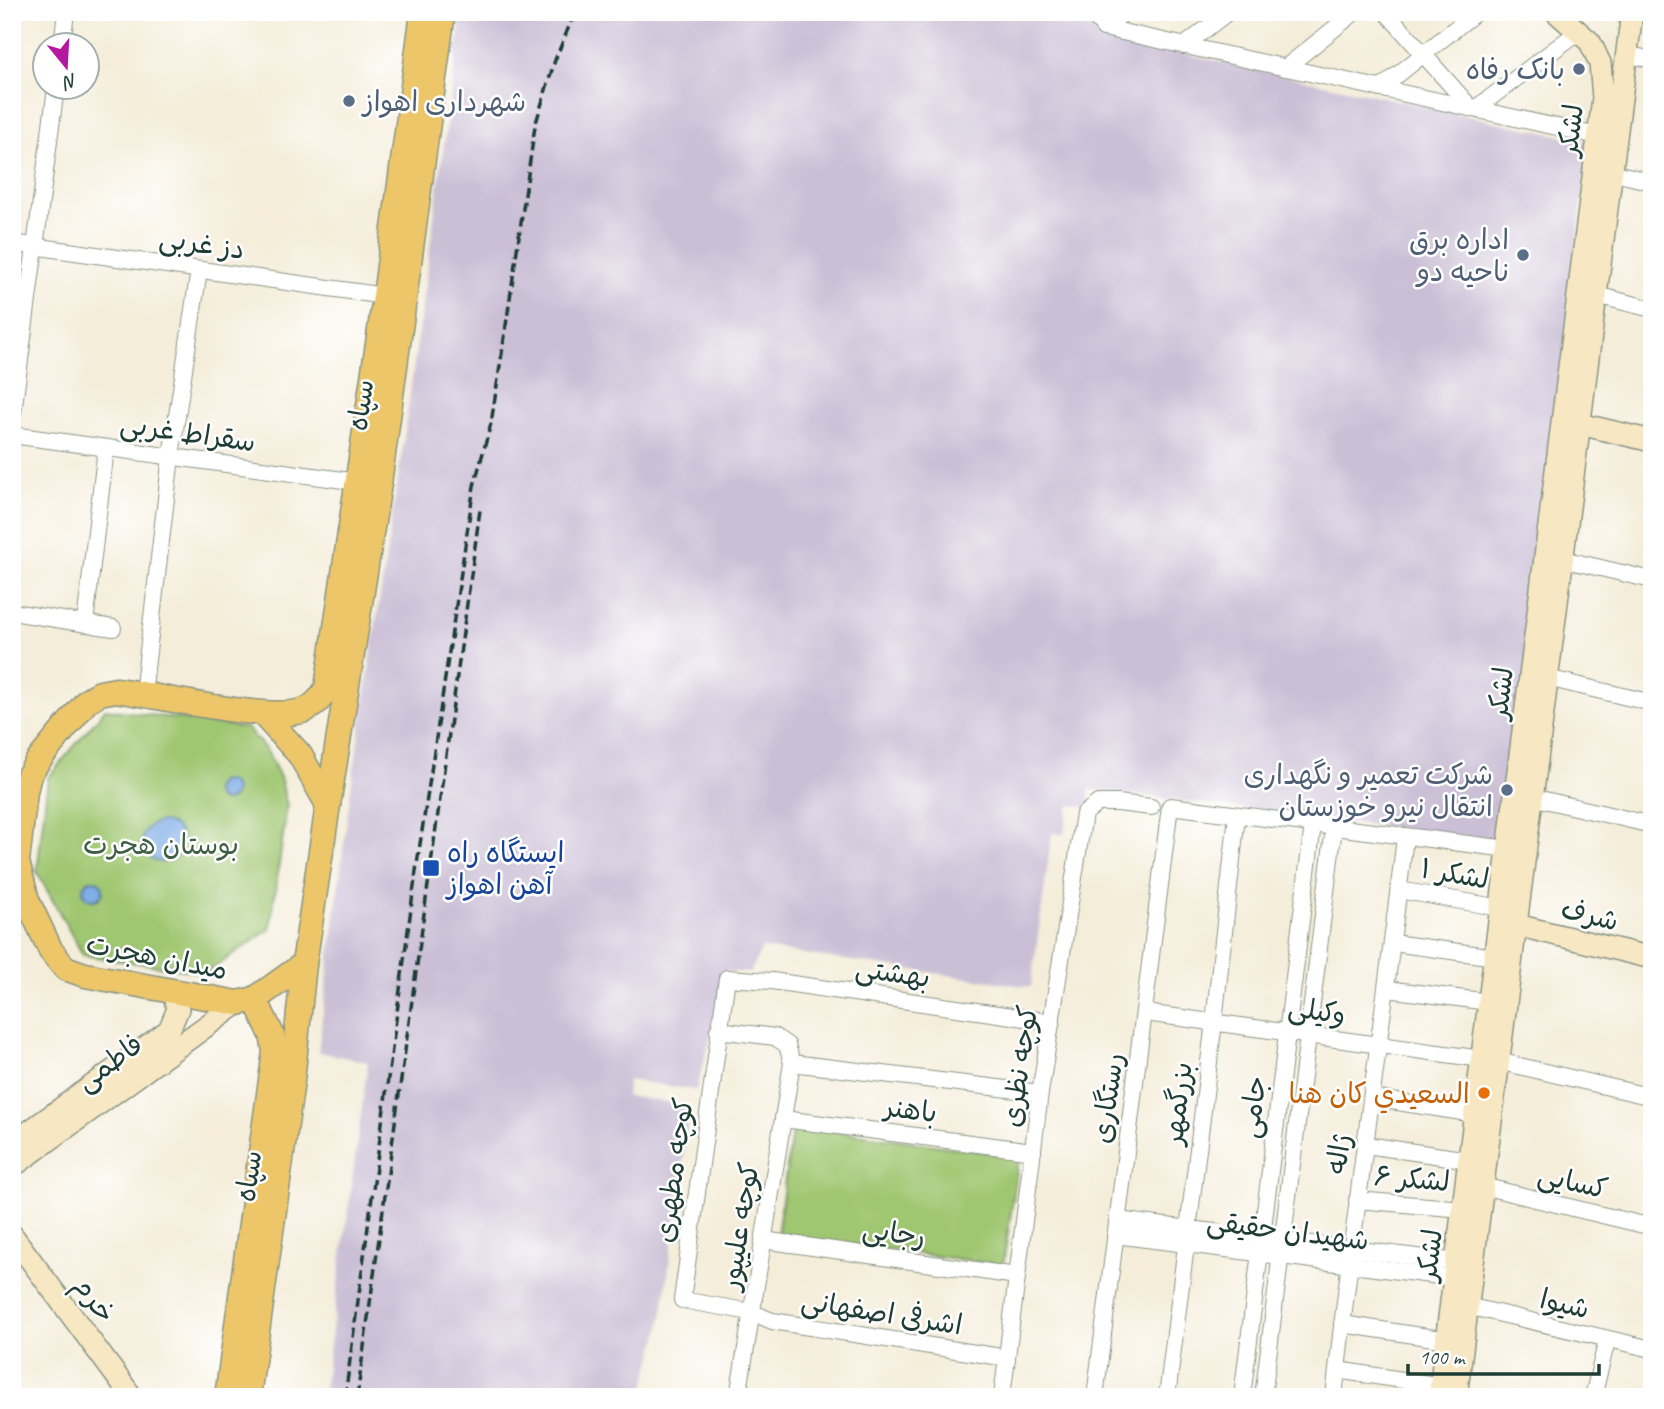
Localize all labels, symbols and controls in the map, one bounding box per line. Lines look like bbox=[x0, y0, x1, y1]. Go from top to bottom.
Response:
north arrow bbox=[32, 32, 102, 102]
place label: بانک رفاه bbox=[1466, 52, 1565, 87]
marker: بانک رفاه bbox=[1571, 61, 1587, 77]
text: N bbox=[59, 68, 80, 95]
place label: شهرداری اهواز bbox=[361, 84, 526, 119]
marker: شهرداری اهواز bbox=[341, 93, 357, 109]
street label: لشکر bbox=[1550, 102, 1591, 160]
street label: دز غربی bbox=[157, 220, 247, 267]
place label: اداره برق ناحیه دو bbox=[1409, 222, 1509, 289]
marker: اداره برق ناحیه دو bbox=[1515, 247, 1531, 263]
street label: سپاه bbox=[340, 377, 382, 433]
street label: سقراط غربی bbox=[118, 406, 258, 459]
street label: لشکر bbox=[1480, 665, 1521, 723]
place label: شرکت تعمیر و نگهداری انتقال نیرو خوزستان bbox=[1243, 757, 1493, 824]
marker: شرکت تعمیر و نگهداری انتقال نیرو خوزستان bbox=[1499, 782, 1515, 798]
park label: بوستان هجرت bbox=[83, 827, 239, 862]
place label: ایستگاه راه آهن اهواز bbox=[445, 835, 564, 902]
street label: لشکر ۱ bbox=[1418, 850, 1492, 897]
marker: ایستگاه راه آهن اهواز bbox=[421, 858, 441, 878]
street label: شرف bbox=[1557, 890, 1622, 938]
street label: میدان هجرت bbox=[83, 926, 231, 987]
street label: بهشتی bbox=[853, 950, 933, 995]
street label: وکیلی bbox=[1286, 989, 1348, 1032]
street label: کوچه نظری bbox=[994, 1003, 1045, 1129]
street label: فاطمی bbox=[69, 1026, 150, 1098]
street label: رستگاری bbox=[1084, 1050, 1131, 1146]
street label: بزرگمهر bbox=[1155, 1060, 1200, 1148]
street label: جامی bbox=[1231, 1074, 1274, 1140]
place label: السعيدي كان هنا bbox=[1288, 1076, 1470, 1114]
marker: السعيدي كان هنا bbox=[1476, 1085, 1492, 1101]
street label: باهنر bbox=[881, 1089, 939, 1130]
street label: کوچه مطهری bbox=[646, 1095, 701, 1245]
street label: ژاله bbox=[1318, 1132, 1359, 1176]
street label: سپاه bbox=[228, 1148, 270, 1204]
street label: کسایی bbox=[1535, 1156, 1611, 1206]
street label: لشکر ۶ bbox=[1373, 1158, 1451, 1199]
street label: کوچه علیپور bbox=[712, 1160, 768, 1294]
street label: شهیدان حقیقی bbox=[1205, 1203, 1371, 1258]
street label: رجایی bbox=[860, 1211, 928, 1254]
street label: لشکر bbox=[1409, 1227, 1450, 1285]
street label: خرم bbox=[62, 1269, 124, 1332]
street label: شیوا bbox=[1537, 1281, 1593, 1326]
street label: اشرفی اصفهانی bbox=[799, 1282, 965, 1343]
scale bar bbox=[1408, 1332, 1599, 1376]
text: 100 m bbox=[1419, 1344, 1466, 1370]

